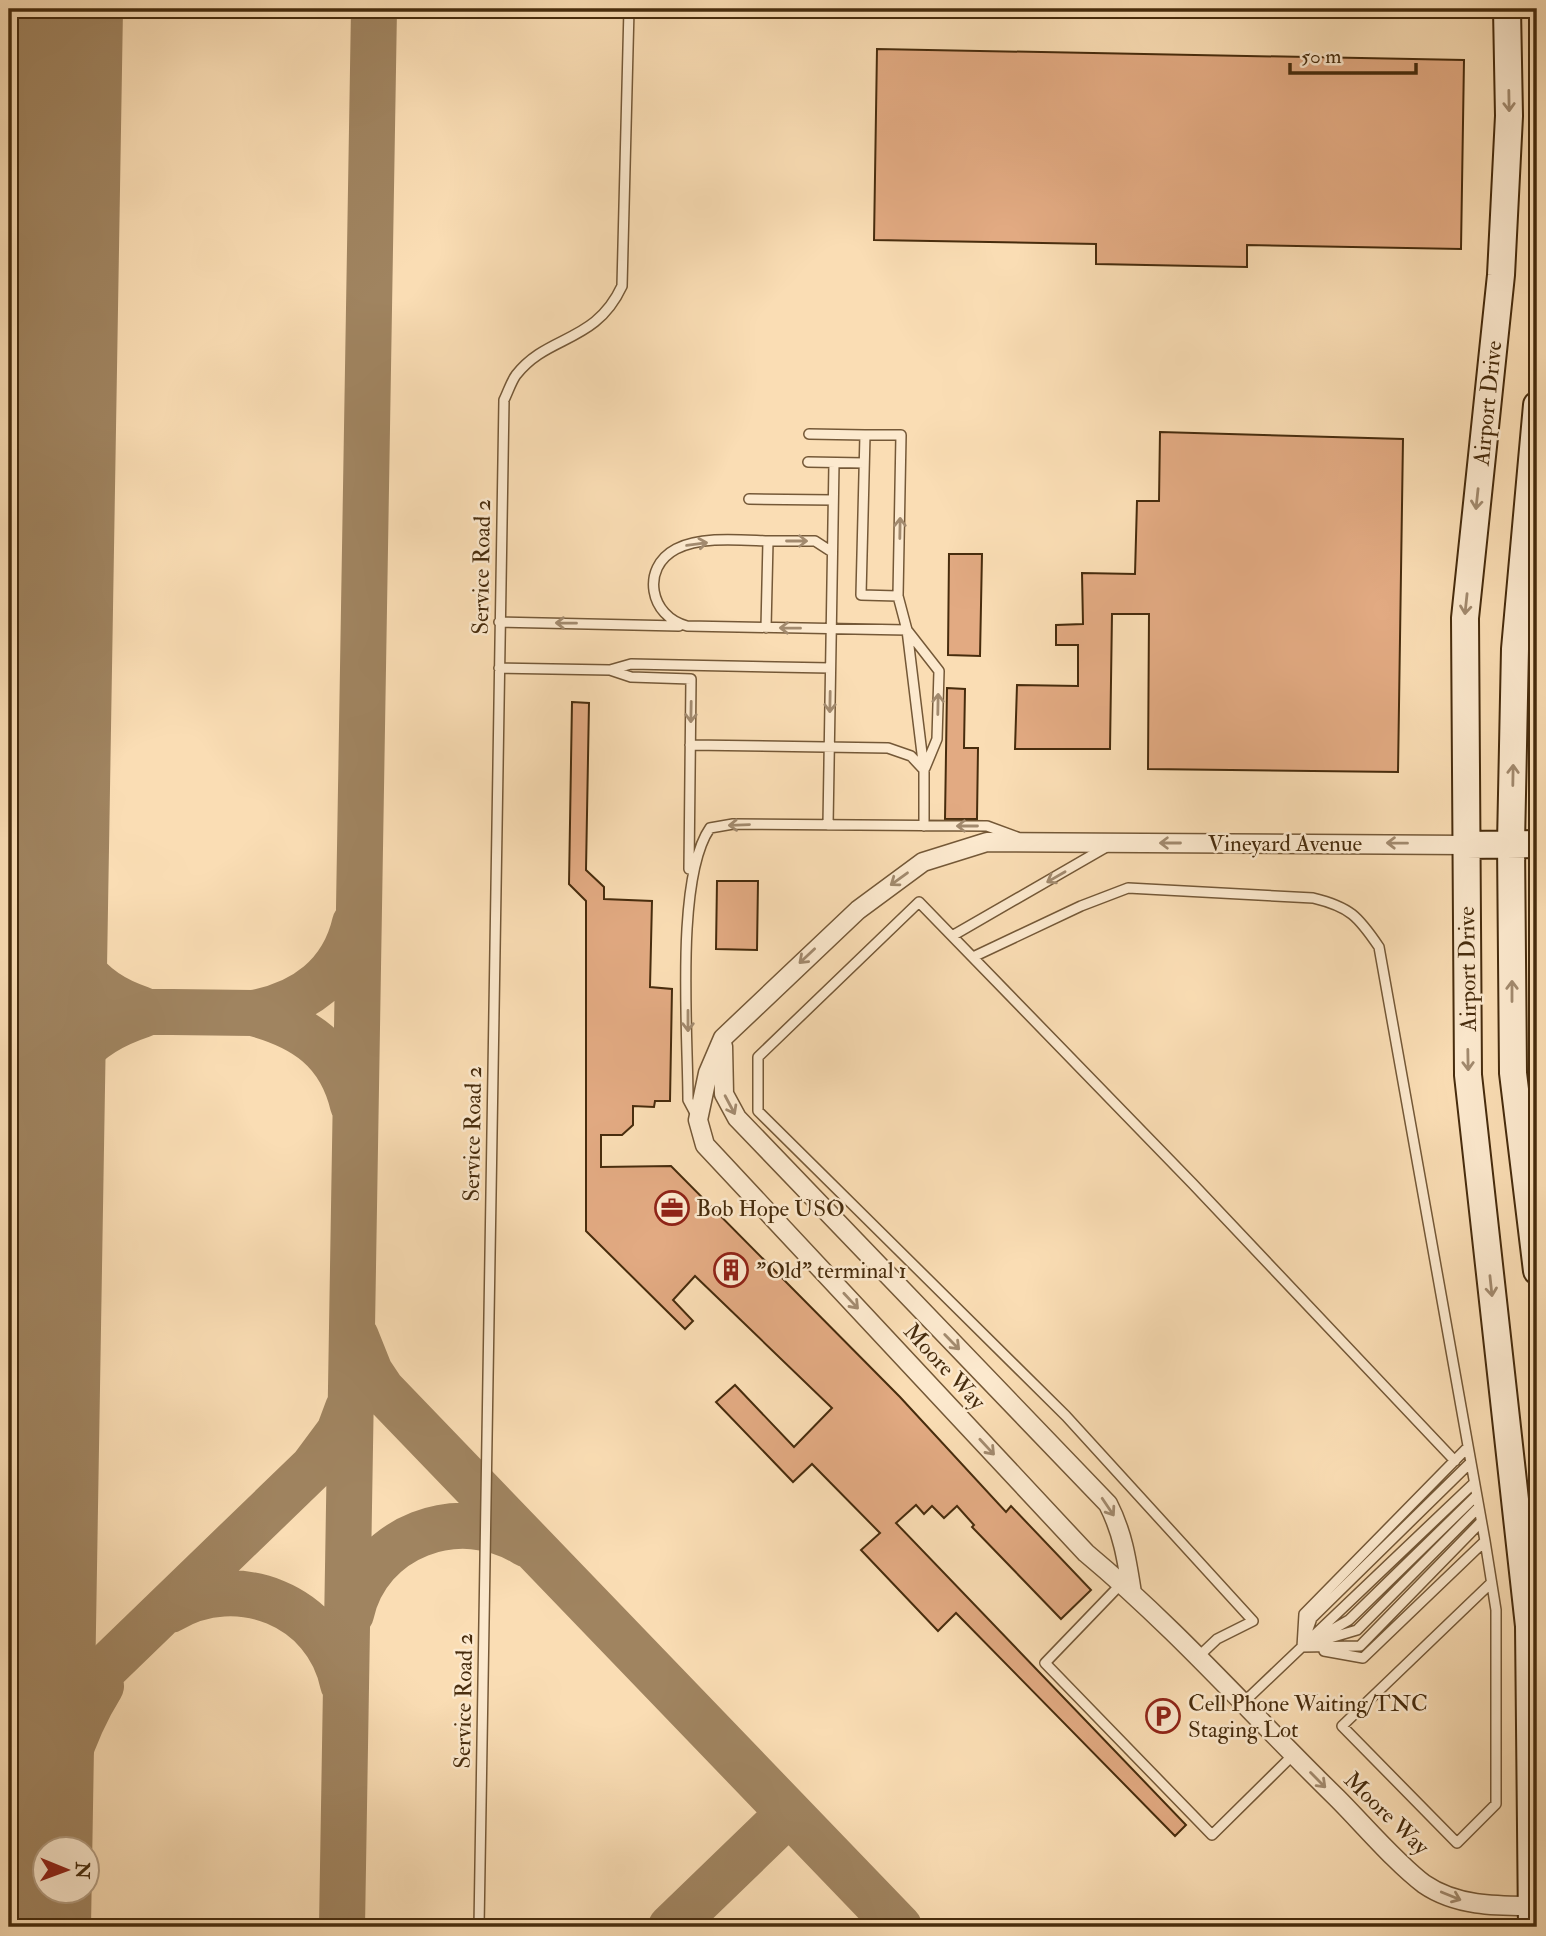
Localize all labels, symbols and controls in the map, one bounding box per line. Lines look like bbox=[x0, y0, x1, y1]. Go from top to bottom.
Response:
scale bar bbox=[1290, 32, 1416, 76]
text: 50 m bbox=[1301, 43, 1342, 70]
one-way arrow bbox=[1502, 90, 1516, 113]
street label: Airport Drive bbox=[1466, 339, 1510, 468]
one-way arrow bbox=[1470, 487, 1483, 510]
street label: Service Road 2 bbox=[466, 499, 497, 635]
one-way arrow bbox=[893, 517, 906, 540]
one-way arrow bbox=[786, 534, 809, 548]
one-way arrow bbox=[685, 537, 708, 550]
one-way arrow bbox=[1459, 592, 1472, 615]
one-way arrow bbox=[555, 616, 578, 630]
one-way arrow bbox=[779, 622, 802, 635]
one-way arrow bbox=[823, 691, 837, 714]
one-way arrow bbox=[931, 693, 945, 716]
one-way arrow bbox=[684, 700, 698, 723]
one-way arrow bbox=[1506, 764, 1519, 787]
one-way arrow bbox=[728, 818, 751, 831]
one-way arrow bbox=[956, 819, 979, 833]
street label: Vineyard Avenue bbox=[1208, 829, 1363, 858]
one-way arrow bbox=[1159, 836, 1182, 850]
one-way arrow bbox=[1386, 836, 1409, 850]
one-way arrow bbox=[1046, 870, 1066, 884]
one-way arrow bbox=[890, 871, 909, 886]
street label: Airport Drive bbox=[1452, 906, 1484, 1033]
one-way arrow bbox=[798, 948, 816, 964]
one-way arrow bbox=[1505, 980, 1519, 1003]
one-way arrow bbox=[681, 1009, 695, 1032]
one-way arrow bbox=[1461, 1048, 1475, 1071]
street label: Service Road 2 bbox=[457, 1066, 488, 1202]
one-way arrow bbox=[724, 1094, 737, 1115]
office icon: Bob Hope USO bbox=[653, 1189, 691, 1227]
place label: Bob Hope USO bbox=[696, 1194, 845, 1224]
building icon: "Old" terminal 1 bbox=[712, 1251, 750, 1289]
place label: "Old" terminal 1 bbox=[756, 1256, 907, 1285]
one-way arrow bbox=[1485, 1274, 1498, 1297]
one-way arrow bbox=[843, 1292, 859, 1310]
street label: Moore Way bbox=[897, 1317, 993, 1416]
one-way arrow bbox=[944, 1333, 961, 1350]
one-way arrow bbox=[979, 1438, 996, 1455]
one-way arrow bbox=[1101, 1497, 1115, 1516]
street label: Service Road 2 bbox=[448, 1633, 479, 1769]
place label: Cell Phone Waiting/TNC Staging Lot bbox=[1188, 1689, 1428, 1744]
parking icon: Cell Phone Waiting/TNC Staging Lot bbox=[1144, 1697, 1182, 1735]
street label: Moore Way bbox=[1338, 1766, 1436, 1862]
one-way arrow bbox=[1310, 1772, 1327, 1789]
north arrow bbox=[32, 1834, 102, 1904]
text: N bbox=[70, 1861, 94, 1880]
one-way arrow bbox=[1440, 1890, 1462, 1903]

